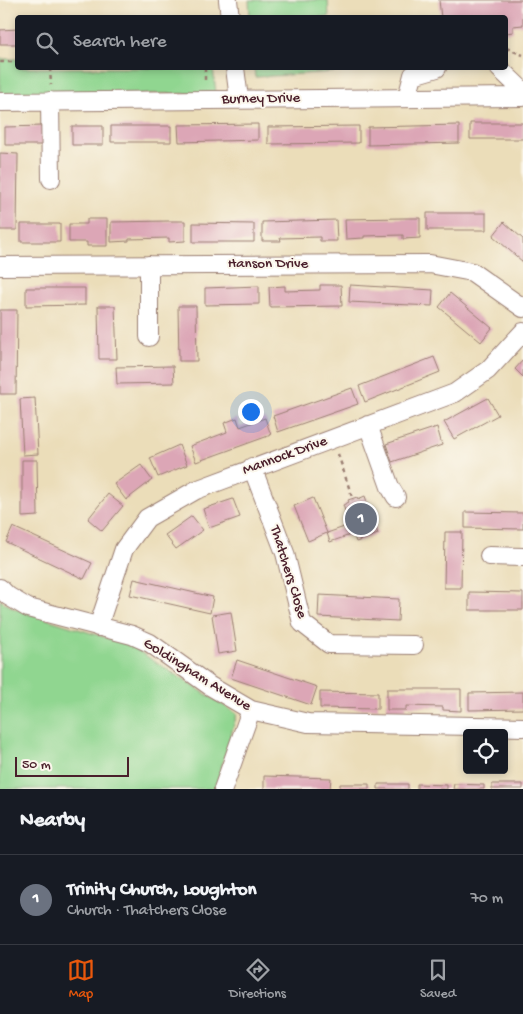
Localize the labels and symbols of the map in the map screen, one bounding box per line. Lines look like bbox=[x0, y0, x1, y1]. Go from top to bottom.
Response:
street label: Burney Drive bbox=[221, 89, 301, 109]
street label: Hanson Drive bbox=[228, 255, 309, 273]
your location bbox=[238, 399, 264, 425]
street label: Mannock Drive bbox=[240, 432, 330, 480]
pin: 1 bbox=[345, 500, 377, 538]
street label: Thatchers Close bbox=[265, 522, 311, 621]
street label: Goldingham Avenue bbox=[140, 635, 255, 716]
scale bar bbox=[15, 754, 129, 777]

